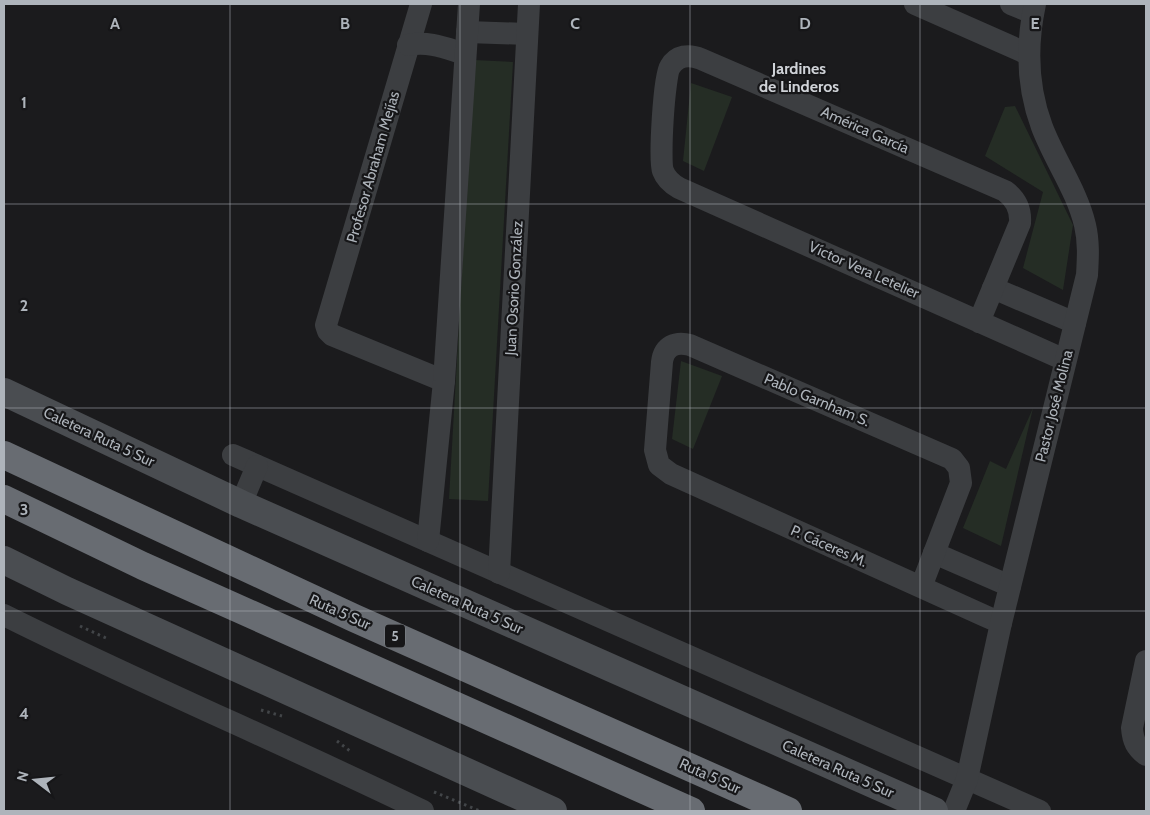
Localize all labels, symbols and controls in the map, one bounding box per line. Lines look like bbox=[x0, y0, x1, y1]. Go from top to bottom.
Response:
text: A bbox=[110, 14, 120, 33]
text: B bbox=[340, 14, 350, 33]
text: C bbox=[570, 14, 580, 33]
text: D bbox=[799, 14, 811, 33]
text: E bbox=[1030, 14, 1040, 33]
district label: Jardines de Linderos bbox=[759, 59, 839, 96]
street label: Profesor Abraham Mejías bbox=[343, 89, 403, 245]
text: 1 bbox=[21, 93, 27, 112]
street label: América García bbox=[818, 103, 913, 158]
street label: Juan Osorio González bbox=[501, 220, 527, 357]
street label: Víctor Vera Letelier bbox=[806, 238, 922, 303]
text: 2 bbox=[20, 296, 28, 315]
street label: Pastor José Molina bbox=[1031, 347, 1077, 464]
street label: Pablo Garnham S. bbox=[761, 370, 873, 430]
street label: Caletera Ruta 5 Sur bbox=[41, 403, 158, 471]
text: 3 bbox=[20, 500, 28, 519]
street label: P. Cáceres M. bbox=[788, 521, 870, 571]
street label: Caletera Ruta 5 Sur bbox=[408, 572, 526, 638]
street label: Ruta 5 Sur bbox=[307, 591, 374, 634]
road number: 5 bbox=[385, 624, 405, 648]
text: 4 bbox=[19, 704, 29, 723]
street label: Caletera Ruta 5 Sur bbox=[779, 736, 897, 802]
north arrow bbox=[10, 755, 60, 805]
street label: Ruta 5 Sur bbox=[677, 755, 744, 798]
text: N bbox=[12, 769, 33, 784]

